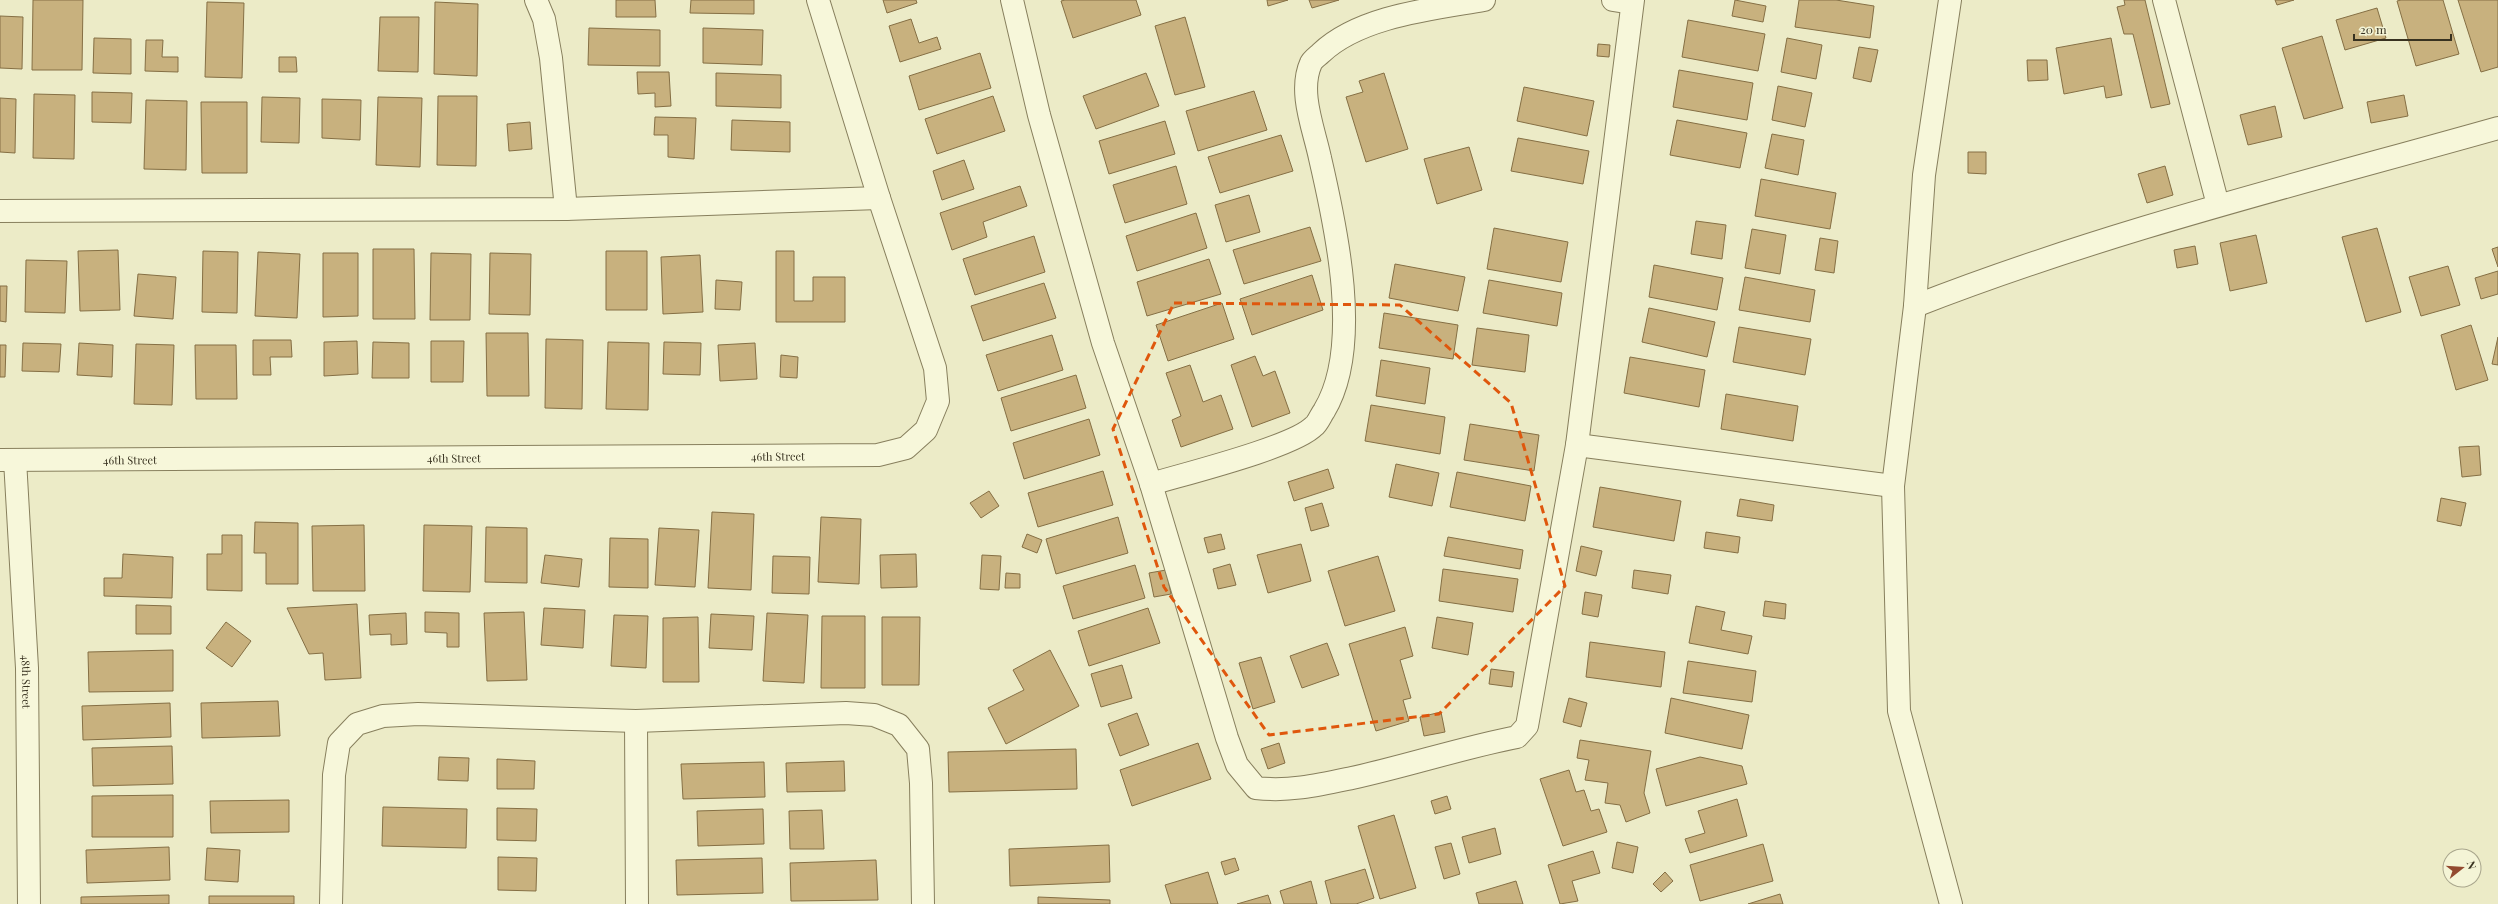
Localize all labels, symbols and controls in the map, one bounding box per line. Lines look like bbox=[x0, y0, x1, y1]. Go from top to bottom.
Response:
scale bar bbox=[2354, 16, 2451, 42]
text: 20 m bbox=[2360, 21, 2387, 37]
street label: 46th Street bbox=[751, 448, 805, 463]
street label: 46th Street bbox=[427, 450, 481, 465]
street label: 46th Street bbox=[103, 452, 157, 467]
street label: 48th Street bbox=[19, 654, 35, 709]
north arrow bbox=[2442, 848, 2482, 888]
text: N bbox=[2464, 859, 2480, 871]

